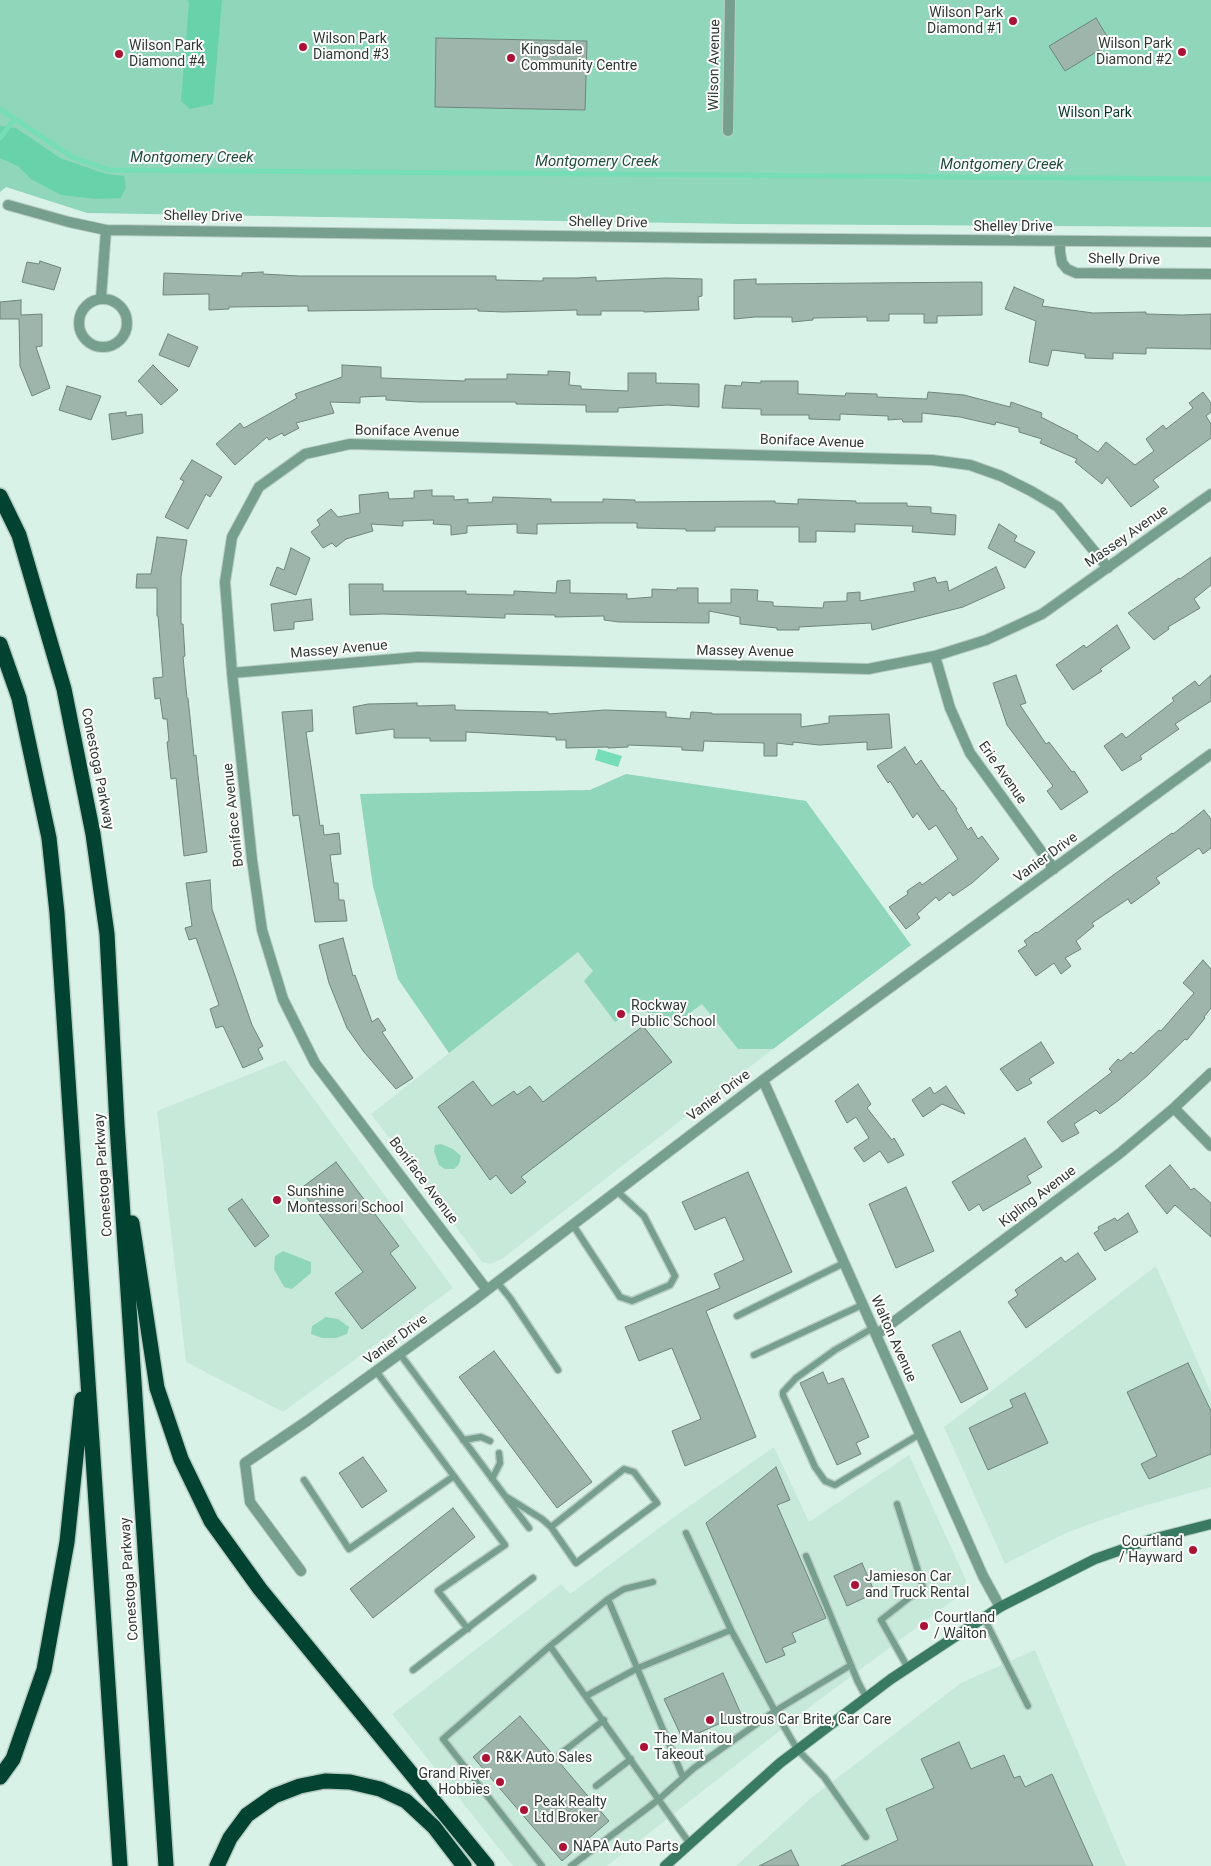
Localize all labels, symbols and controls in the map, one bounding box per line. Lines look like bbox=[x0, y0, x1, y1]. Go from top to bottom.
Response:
place label: Wilson Park Diamond #1 bbox=[927, 5, 1003, 38]
marker: Wilson Park Diamond #1 bbox=[1007, 15, 1019, 27]
street label: Wilson Avenue bbox=[706, 19, 724, 111]
place label: Wilson Park Diamond #3 bbox=[313, 31, 389, 64]
place label: Wilson Park Diamond #2 bbox=[1096, 36, 1172, 68]
place label: Wilson Park Diamond #4 bbox=[129, 38, 205, 70]
marker: Wilson Park Diamond #3 bbox=[297, 41, 309, 53]
place label: Kingsdale Community Centre bbox=[521, 42, 637, 74]
marker: Wilson Park Diamond #2 bbox=[1176, 46, 1188, 58]
marker: Wilson Park Diamond #4 bbox=[113, 48, 125, 60]
marker: Kingsdale Community Centre bbox=[505, 52, 517, 64]
park label: Wilson Park bbox=[1058, 105, 1132, 121]
water label: Montgomery Creek bbox=[130, 149, 254, 167]
water label: Montgomery Creek bbox=[535, 153, 659, 171]
water label: Montgomery Creek bbox=[940, 156, 1064, 174]
street label: Shelley Drive bbox=[163, 208, 243, 226]
street label: Shelley Drive bbox=[568, 214, 648, 232]
street label: Shelley Drive bbox=[973, 219, 1053, 235]
street label: Shelly Drive bbox=[1088, 251, 1160, 269]
street label: Boniface Avenue bbox=[355, 423, 459, 441]
street label: Boniface Avenue bbox=[760, 432, 864, 452]
street label: Massey Avenue bbox=[1082, 502, 1172, 572]
street label: Massey Avenue bbox=[290, 637, 388, 663]
street label: Massey Avenue bbox=[696, 643, 794, 661]
street label: Conestoga Parkway bbox=[77, 707, 117, 831]
street label: Erie Avenue bbox=[974, 738, 1030, 808]
street label: Boniface Avenue bbox=[220, 762, 248, 868]
street label: Vanier Drive bbox=[1011, 829, 1081, 887]
place label: Rockway Public School bbox=[631, 998, 716, 1030]
marker: Rockway Public School bbox=[615, 1008, 627, 1020]
street label: Vanier Drive bbox=[684, 1067, 754, 1125]
street label: Conestoga Parkway bbox=[91, 1113, 117, 1237]
street label: Boniface Avenue bbox=[385, 1134, 461, 1228]
street label: Kipling Avenue bbox=[996, 1163, 1080, 1231]
place label: Sunshine Montessori School bbox=[287, 1184, 404, 1216]
marker: Sunshine Montessori School bbox=[271, 1194, 283, 1206]
street label: Walton Avenue bbox=[866, 1293, 920, 1385]
street label: Vanier Drive bbox=[361, 1311, 431, 1369]
street label: Conestoga Parkway bbox=[117, 1517, 143, 1641]
place label: Courtland / Hayward bbox=[1119, 1534, 1183, 1566]
marker: Courtland / Hayward bbox=[1187, 1544, 1199, 1556]
place label: Jamieson Car and Truck Rental bbox=[865, 1569, 969, 1601]
marker: Jamieson Car and Truck Rental bbox=[849, 1579, 861, 1591]
place label: Courtland / Walton bbox=[934, 1610, 995, 1642]
marker: Courtland / Walton bbox=[918, 1620, 930, 1632]
place label: Lustrous Car Brite, Car Care bbox=[720, 1712, 892, 1728]
marker: Lustrous Car Brite, Car Care bbox=[704, 1714, 716, 1726]
place label: The Manitou Takeout bbox=[654, 1731, 732, 1764]
marker: The Manitou Takeout bbox=[638, 1741, 650, 1753]
place label: R&K Auto Sales bbox=[496, 1750, 592, 1766]
marker: R&K Auto Sales bbox=[480, 1752, 492, 1764]
place label: Grand River Hobbies bbox=[418, 1766, 490, 1798]
marker: Grand River Hobbies bbox=[494, 1776, 506, 1788]
place label: Peak Realty Ltd Broker bbox=[534, 1794, 607, 1826]
marker: Peak Realty Ltd Broker bbox=[518, 1804, 530, 1816]
place label: NAPA Auto Parts bbox=[573, 1839, 679, 1855]
marker: NAPA Auto Parts bbox=[557, 1841, 569, 1853]

